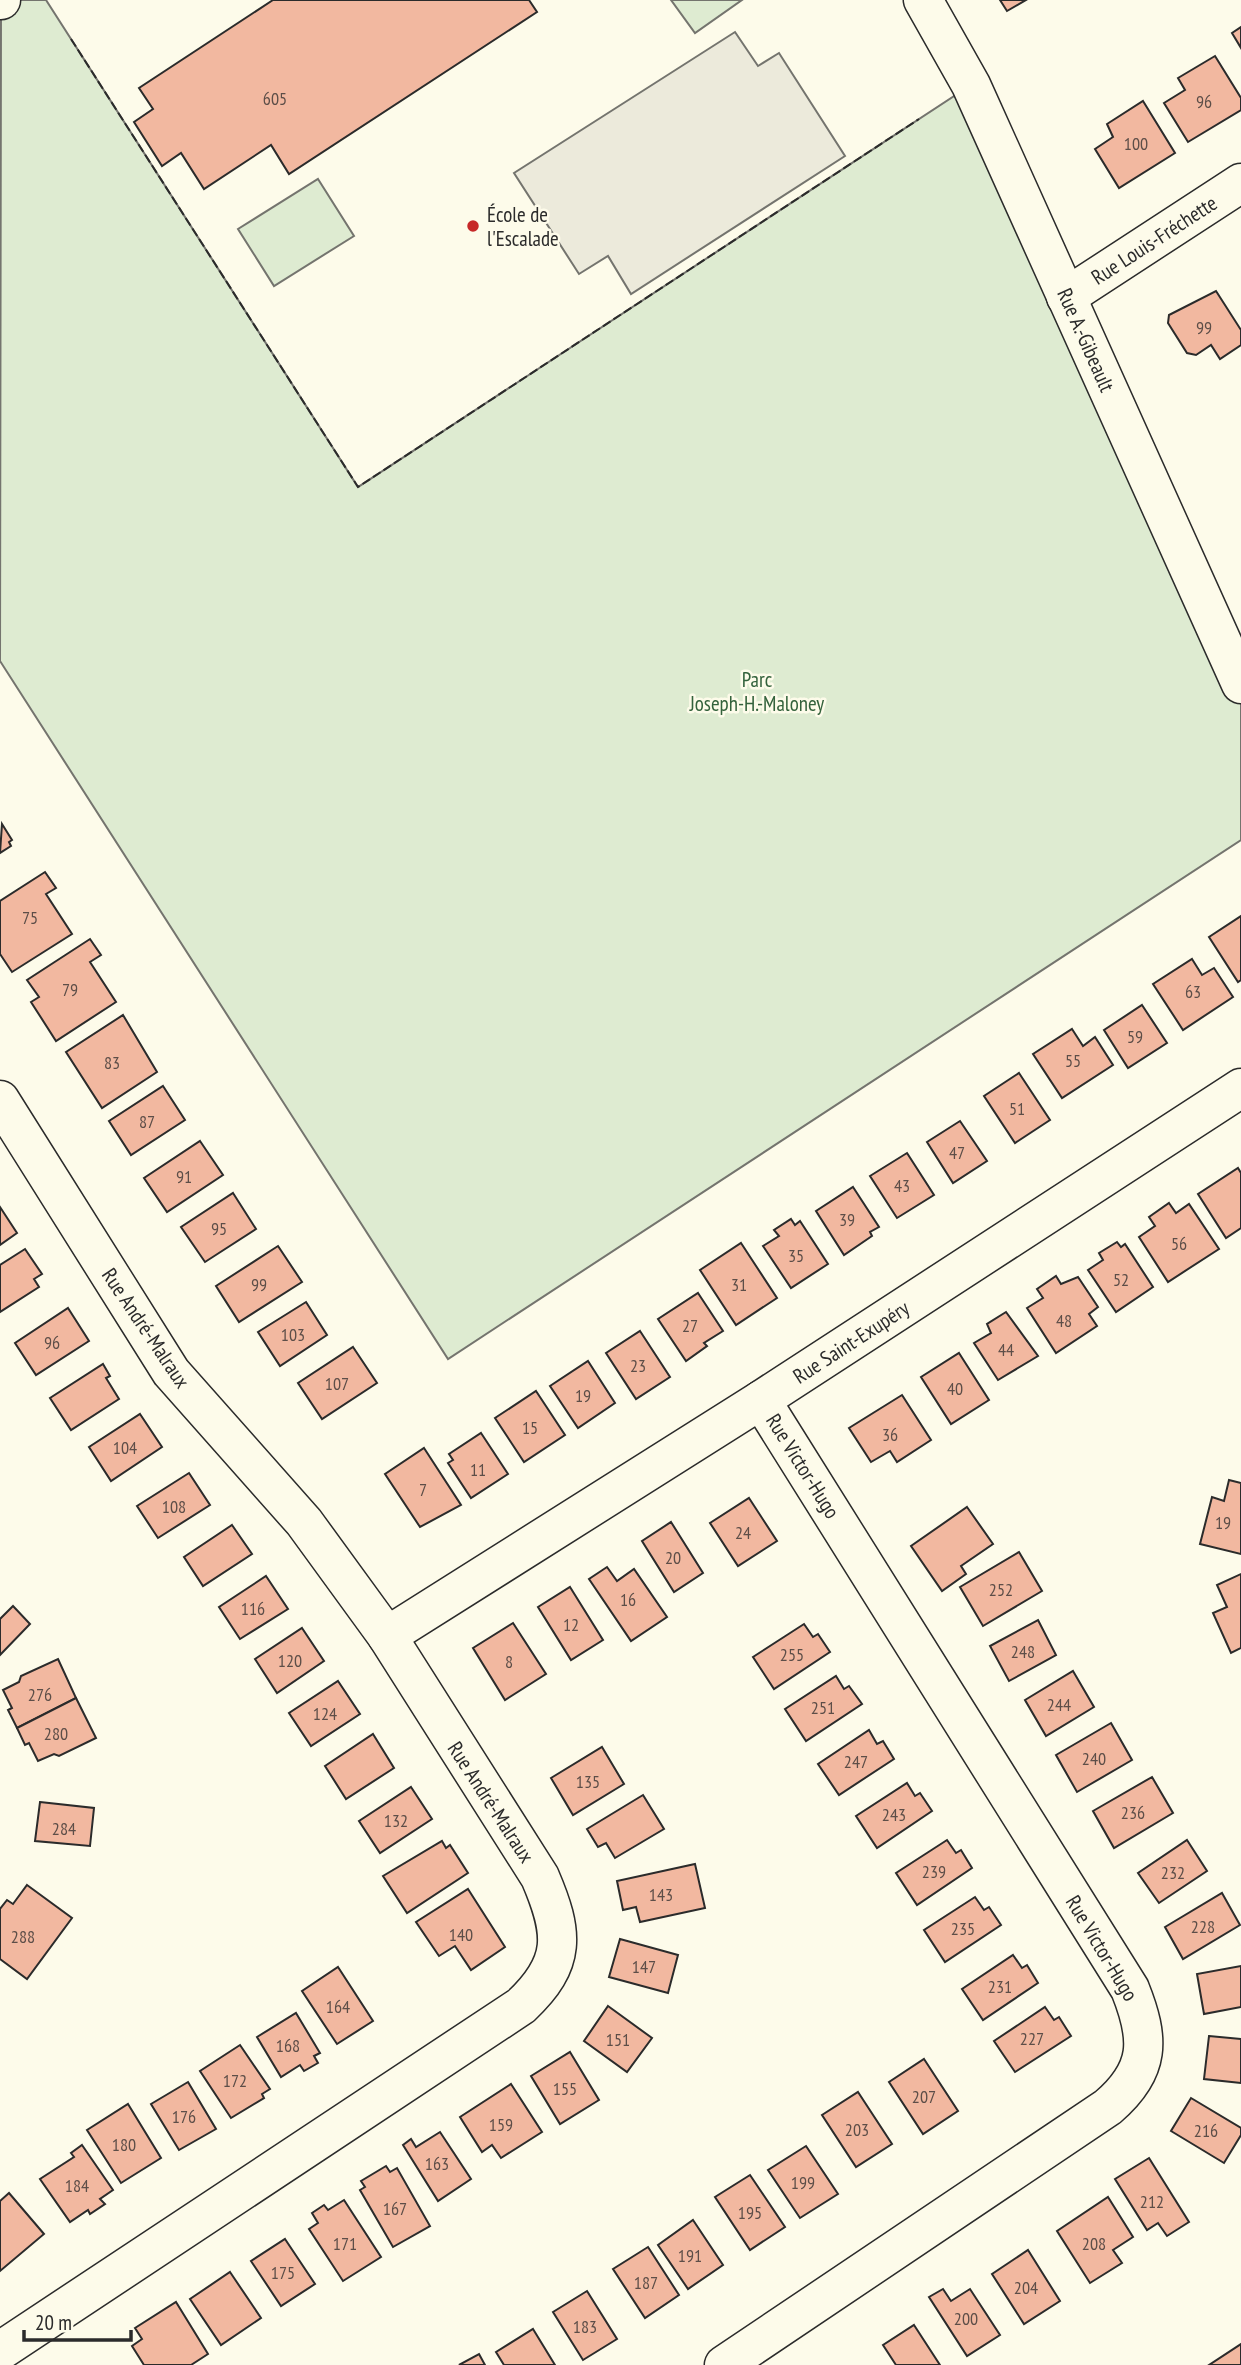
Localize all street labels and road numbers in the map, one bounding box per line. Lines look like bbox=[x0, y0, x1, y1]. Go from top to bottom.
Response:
street label: Rue Louis-Fréchette bbox=[1086, 189, 1222, 291]
street label: Rue A.-Gibeault bbox=[1051, 284, 1121, 396]
street label: Rue André-Malraux bbox=[96, 1263, 196, 1394]
street label: Rue Saint-Exupéry bbox=[788, 1294, 914, 1390]
street label: Rue Victor-Hugo bbox=[760, 1409, 846, 1523]
street label: Rue André-Malraux bbox=[442, 1736, 540, 1868]
street label: Rue Victor-Hugo bbox=[1060, 1890, 1144, 2006]

